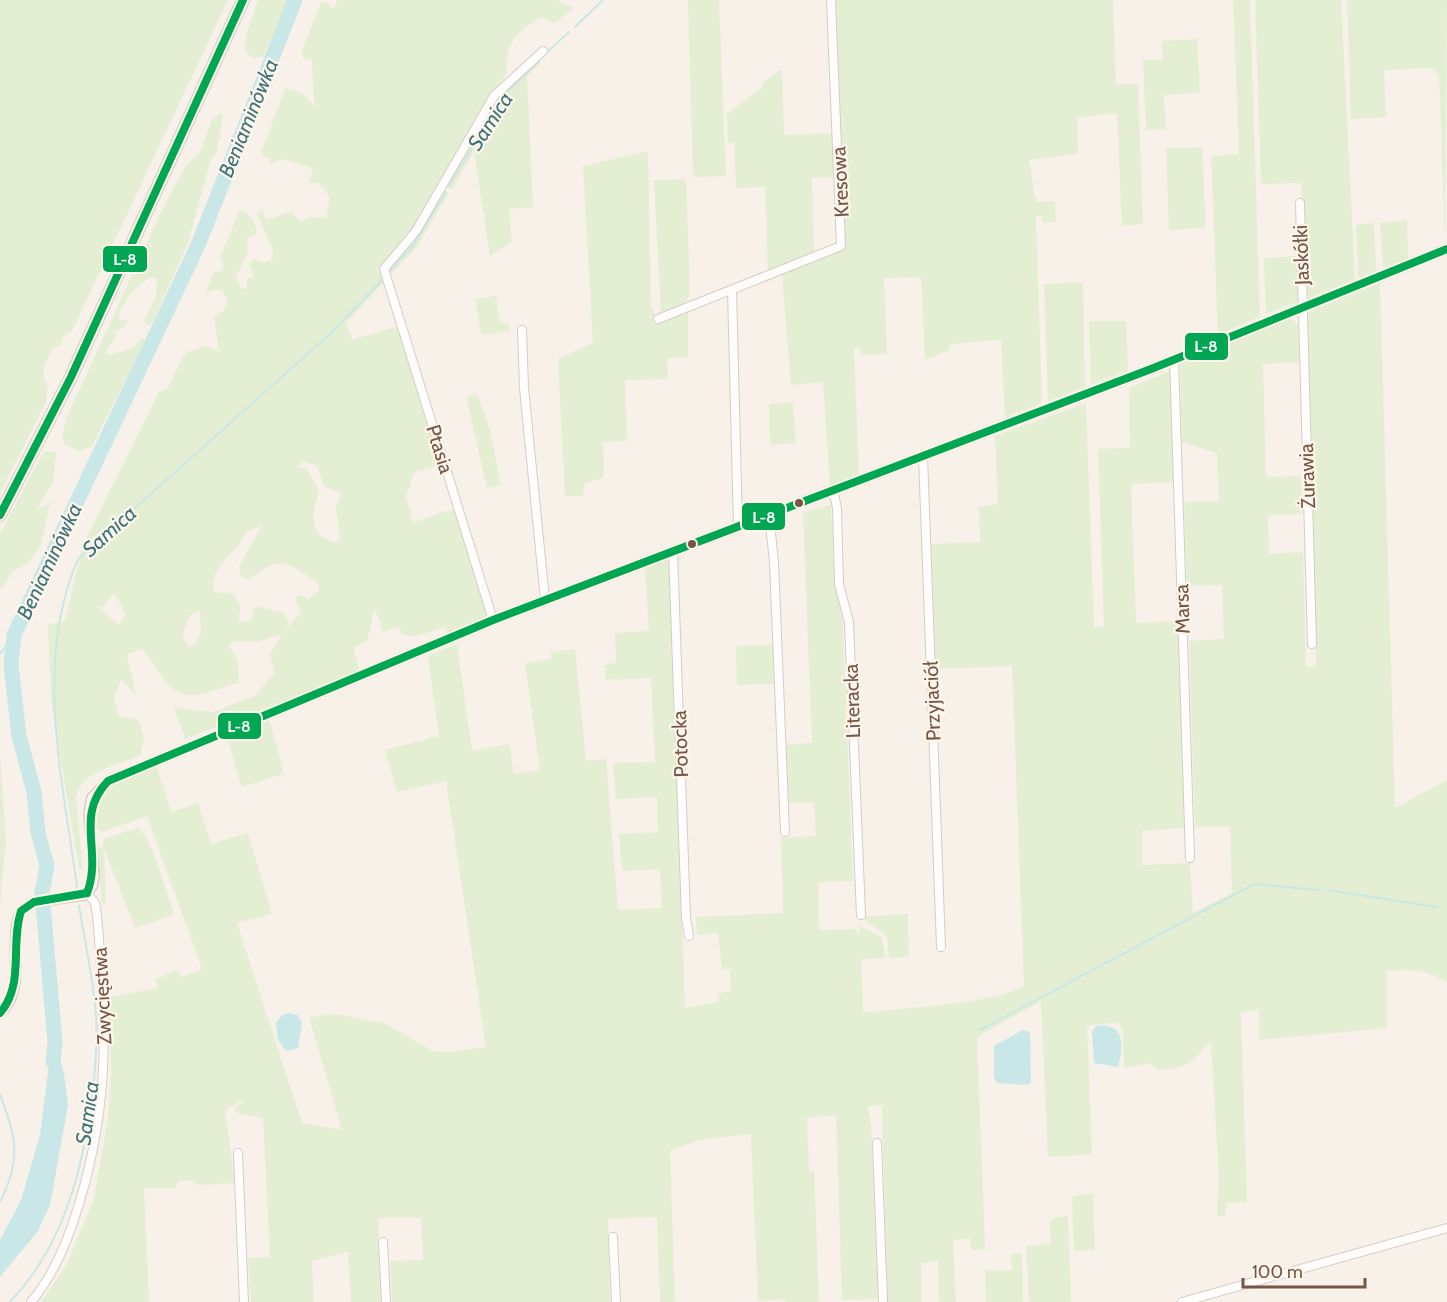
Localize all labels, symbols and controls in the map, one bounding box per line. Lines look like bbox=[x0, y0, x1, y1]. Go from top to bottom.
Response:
water label: Beniaminówka bbox=[213, 55, 283, 181]
water label: Samica bbox=[462, 87, 518, 155]
street label: Kresowa bbox=[826, 146, 854, 218]
street label: Jaskółki bbox=[1288, 224, 1314, 287]
line badge: L-8 bbox=[102, 245, 148, 273]
text: L-8 bbox=[113, 250, 137, 269]
line badge: L-8 bbox=[1184, 332, 1229, 361]
text: L-8 bbox=[1194, 337, 1218, 356]
street label: Ptasia bbox=[421, 422, 459, 477]
street label: Żurawia bbox=[1294, 443, 1320, 509]
unlabelled marker bbox=[793, 497, 805, 509]
water label: Beniaminówka bbox=[11, 499, 87, 623]
water label: Samica bbox=[77, 500, 141, 562]
line badge: L-8 bbox=[741, 502, 786, 531]
text: L-8 bbox=[752, 508, 776, 527]
unlabelled marker bbox=[686, 538, 698, 550]
street label: Marsa bbox=[1169, 583, 1195, 634]
street label: Przyjaciół bbox=[919, 660, 945, 741]
street label: Literacka bbox=[839, 663, 865, 739]
street label: Potocka bbox=[667, 710, 693, 778]
line badge: L-8 bbox=[217, 712, 262, 740]
text: L-8 bbox=[227, 717, 251, 736]
street label: Zwycięstwa bbox=[87, 946, 117, 1045]
water label: Samica bbox=[70, 1080, 104, 1146]
scale bar bbox=[1243, 1251, 1364, 1289]
text: 100 m bbox=[1252, 1261, 1303, 1283]

